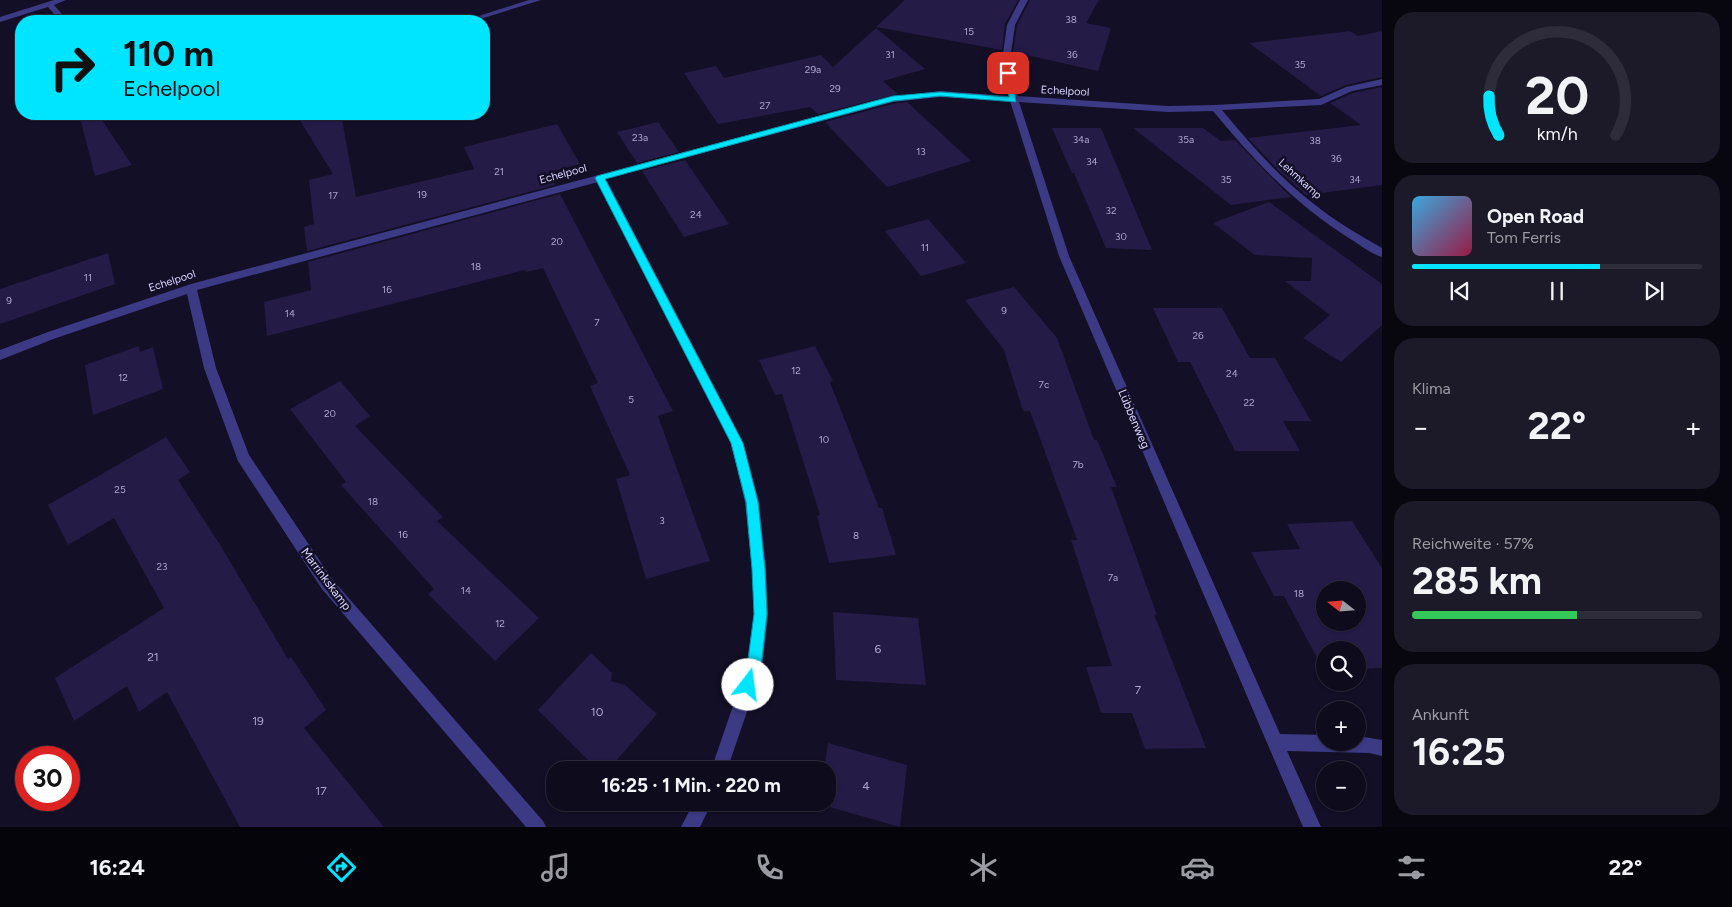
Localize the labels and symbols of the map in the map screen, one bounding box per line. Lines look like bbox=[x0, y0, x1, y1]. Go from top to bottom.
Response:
house number: 38 bbox=[1065, 13, 1077, 26]
house number: 15 bbox=[964, 25, 974, 38]
house number: 31 bbox=[885, 48, 895, 61]
house number: 36 bbox=[1066, 48, 1078, 61]
pin bbox=[987, 52, 1029, 94]
house number: 35 bbox=[1294, 58, 1306, 71]
house number: 29a bbox=[805, 63, 821, 76]
house number: 29 bbox=[829, 82, 841, 95]
street label: Echelpool bbox=[1040, 83, 1090, 99]
house number: 27 bbox=[760, 99, 771, 112]
house number: 23a bbox=[632, 131, 648, 144]
house number: 34a bbox=[1073, 133, 1089, 146]
house number: 35a bbox=[1178, 133, 1194, 146]
house number: 38 bbox=[1309, 134, 1321, 147]
house number: 13 bbox=[916, 145, 926, 158]
house number: 36 bbox=[1330, 152, 1342, 165]
house number: 34 bbox=[1086, 155, 1098, 168]
street label: Lehmkamp bbox=[1276, 156, 1325, 202]
street label: Echelpool bbox=[538, 161, 588, 187]
house number: 21 bbox=[494, 165, 504, 178]
house number: 35 bbox=[1220, 173, 1232, 186]
house number: 34 bbox=[1349, 173, 1361, 186]
house number: 19 bbox=[417, 188, 427, 201]
house number: 17 bbox=[328, 189, 338, 202]
house number: 32 bbox=[1105, 204, 1117, 217]
house number: 24 bbox=[690, 208, 702, 221]
house number: 30 bbox=[1115, 230, 1127, 243]
house number: 20 bbox=[551, 235, 563, 248]
house number: 11 bbox=[921, 241, 929, 254]
house number: 18 bbox=[471, 260, 481, 273]
street label: Echelpool bbox=[147, 267, 197, 295]
house number: 11 bbox=[84, 271, 92, 284]
house number: 16 bbox=[382, 283, 392, 296]
house number: 9 bbox=[6, 294, 12, 307]
house number: 9 bbox=[1001, 304, 1007, 317]
house number: 14 bbox=[285, 307, 295, 320]
house number: 7 bbox=[594, 316, 600, 329]
house number: 26 bbox=[1192, 329, 1204, 342]
house number: 12 bbox=[791, 364, 801, 377]
house number: 24 bbox=[1226, 367, 1238, 380]
house number: 12 bbox=[118, 371, 128, 384]
house number: 7c bbox=[1039, 378, 1050, 391]
street label: Lübbenweg bbox=[1115, 387, 1153, 451]
house number: 5 bbox=[628, 393, 634, 406]
house number: 22 bbox=[1243, 396, 1255, 409]
house number: 20 bbox=[324, 407, 336, 420]
house number: 10 bbox=[819, 433, 829, 446]
house number: 7b bbox=[1072, 458, 1084, 471]
house number: 25 bbox=[114, 483, 126, 496]
house number: 18 bbox=[368, 495, 378, 508]
house number: 3 bbox=[659, 514, 665, 527]
house number: 16 bbox=[398, 528, 408, 541]
house number: 8 bbox=[853, 529, 859, 542]
street label: Marrinkskamp bbox=[298, 545, 354, 613]
house number: 23 bbox=[156, 560, 168, 573]
house number: 7a bbox=[1108, 571, 1118, 584]
north arrow bbox=[1316, 581, 1366, 631]
house number: 14 bbox=[461, 584, 471, 597]
house number: 18 bbox=[1294, 587, 1304, 600]
house number: 12 bbox=[495, 617, 505, 630]
house number: 6 bbox=[875, 642, 882, 656]
house number: 21 bbox=[147, 650, 159, 664]
position arrow bbox=[721, 658, 773, 710]
house number: 7 bbox=[1135, 683, 1142, 697]
house number: 10 bbox=[591, 705, 604, 719]
house number: 19 bbox=[252, 714, 264, 728]
speed limit sign: 30 bbox=[15, 746, 80, 811]
house number: 4 bbox=[862, 779, 870, 793]
house number: 17 bbox=[315, 784, 327, 798]

